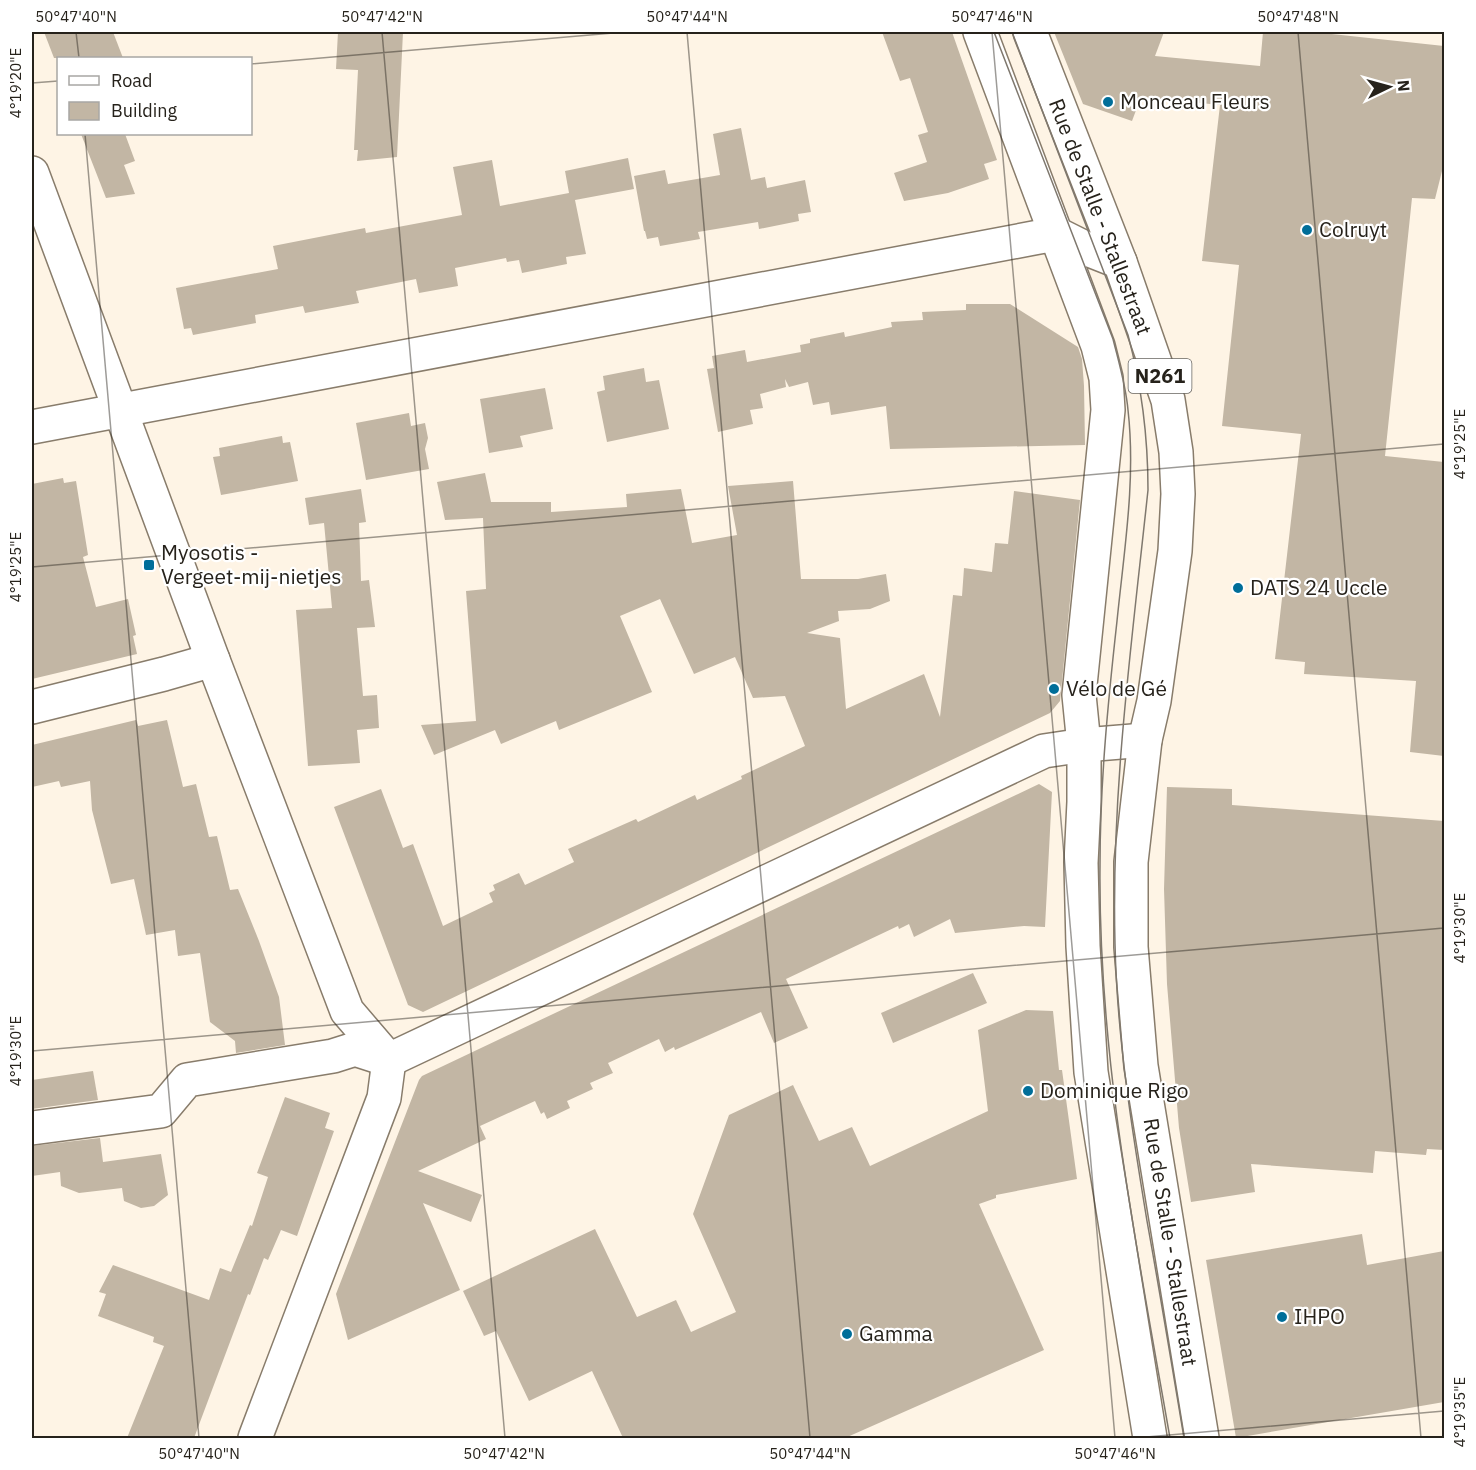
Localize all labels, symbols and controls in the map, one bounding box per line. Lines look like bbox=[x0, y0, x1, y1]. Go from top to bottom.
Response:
text: 50°47'40"N bbox=[35, 7, 117, 26]
text: 50°47'42"N bbox=[341, 7, 423, 26]
text: 50°47'44"N bbox=[646, 7, 728, 26]
text: 50°47'46"N bbox=[951, 7, 1033, 26]
text: 50°47'48"N bbox=[1257, 7, 1339, 26]
text: 4°19'20"E bbox=[6, 48, 25, 118]
legend bbox=[57, 57, 252, 135]
north arrow bbox=[1359, 57, 1419, 117]
text: Road bbox=[111, 69, 152, 92]
text: N bbox=[1393, 79, 1414, 92]
place label: Monceau Fleurs bbox=[1120, 87, 1270, 115]
street label: Rue de Stalle - Stallestraat bbox=[1043, 94, 1159, 339]
marker: Monceau Fleurs bbox=[1101, 95, 1115, 109]
text: Building bbox=[111, 99, 178, 122]
place label: Colruyt bbox=[1319, 215, 1387, 243]
marker: Colruyt bbox=[1300, 223, 1314, 237]
road number: N261 bbox=[1128, 359, 1192, 393]
text: 4°19'25"E bbox=[1450, 409, 1469, 479]
text: 4°19'25"E bbox=[6, 532, 25, 602]
place label: Myosotis - Vergeet-mij-nietjes bbox=[161, 538, 342, 590]
marker: Myosotis - Vergeet-mij-nietjes bbox=[142, 558, 156, 572]
place label: DATS 24 Uccle bbox=[1250, 573, 1388, 601]
marker: DATS 24 Uccle bbox=[1231, 581, 1245, 595]
place label: Vélo de Gé bbox=[1066, 674, 1167, 702]
marker: Vélo de Gé bbox=[1047, 682, 1061, 696]
text: 4°19'30"E bbox=[1450, 893, 1469, 963]
text: 4°19'30"E bbox=[6, 1016, 25, 1086]
place label: Dominique Rigo bbox=[1040, 1076, 1189, 1104]
marker: Dominique Rigo bbox=[1021, 1084, 1035, 1098]
street label: Rue de Stalle - Stallestraat bbox=[1138, 1116, 1204, 1368]
place label: IHPO bbox=[1294, 1302, 1345, 1330]
marker: IHPO bbox=[1275, 1310, 1289, 1324]
place label: Gamma bbox=[859, 1319, 933, 1347]
marker: Gamma bbox=[840, 1327, 854, 1341]
text: 4°19'35"E bbox=[1450, 1377, 1469, 1447]
text: 50°47'40"N bbox=[158, 1444, 240, 1463]
text: 50°47'42"N bbox=[463, 1444, 545, 1463]
text: 50°47'44"N bbox=[769, 1444, 851, 1463]
text: 50°47'46"N bbox=[1074, 1444, 1156, 1463]

